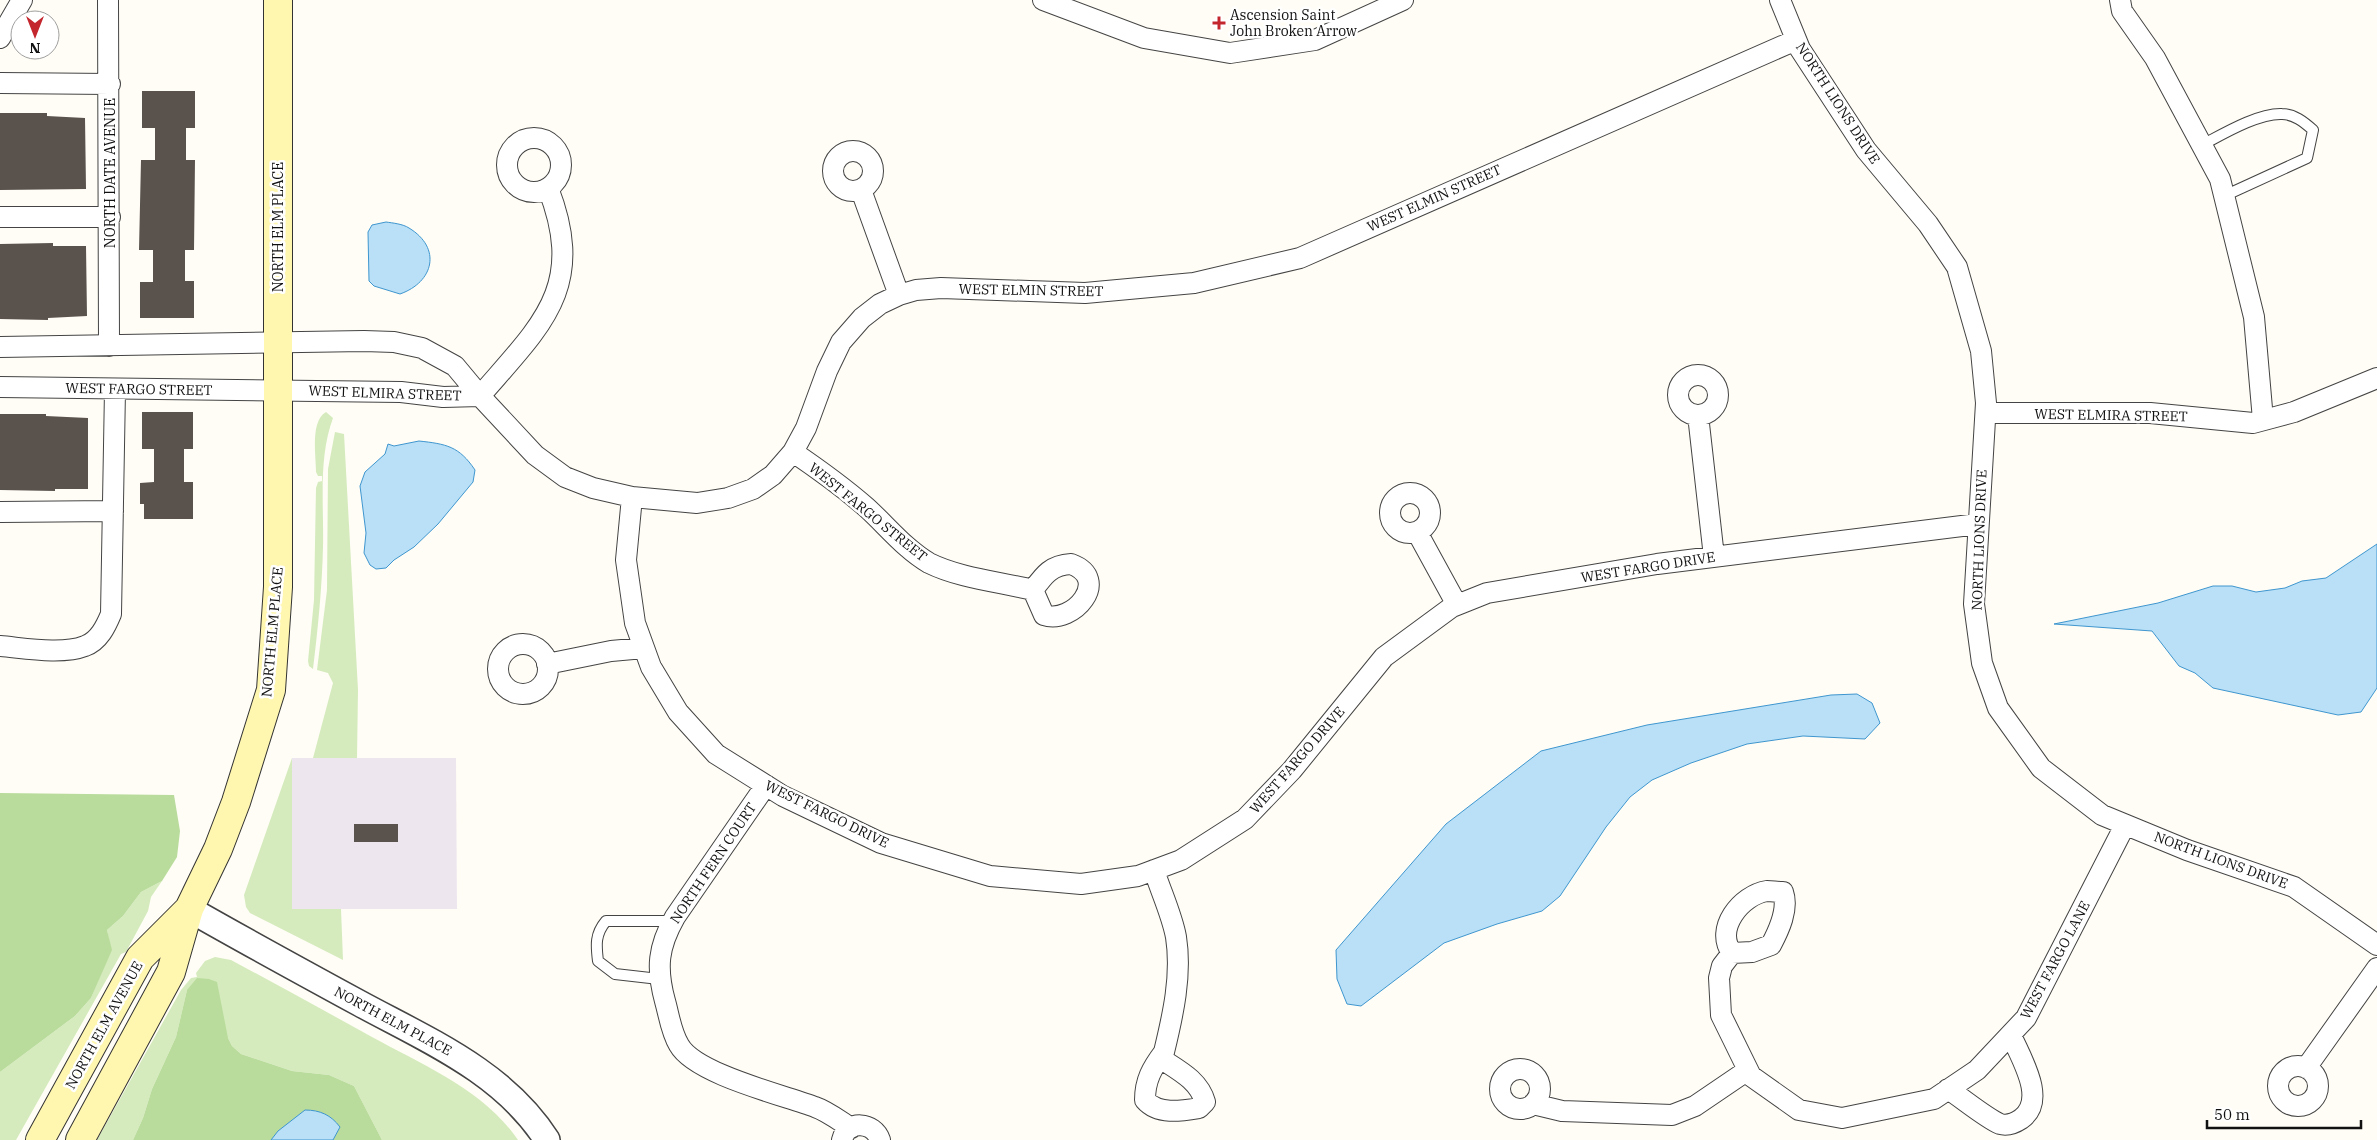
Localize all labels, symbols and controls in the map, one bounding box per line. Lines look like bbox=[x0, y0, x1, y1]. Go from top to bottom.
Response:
place label: Ascension Saint John Broken Arrow bbox=[1230, 6, 1357, 40]
north arrow bbox=[10, 10, 60, 60]
marker: Ascension Saint John Broken Arrow bbox=[1212, 16, 1226, 30]
text: N bbox=[29, 39, 41, 57]
street label: NORTH LIONS DRIVE bbox=[1792, 39, 1884, 167]
street label: NORTH DATE AVENUE bbox=[101, 98, 119, 248]
street label: WEST ELMIN STREET bbox=[1364, 160, 1504, 236]
street label: NORTH ELM PLACE bbox=[269, 162, 287, 292]
street label: WEST ELMIN STREET bbox=[958, 280, 1104, 300]
street label: WEST FARGO STREET bbox=[65, 379, 213, 399]
street label: WEST ELMIRA STREET bbox=[308, 381, 462, 405]
street label: WEST ELMIRA STREET bbox=[2034, 405, 2188, 425]
street label: WEST FARGO STREET bbox=[805, 459, 931, 565]
street label: NORTH LIONS DRIVE bbox=[1968, 469, 1990, 611]
street label: WEST FARGO DRIVE bbox=[1579, 547, 1717, 587]
street label: NORTH ELM PLACE bbox=[257, 566, 287, 698]
street label: WEST FARGO DRIVE bbox=[1246, 703, 1348, 817]
street label: WEST FARGO DRIVE bbox=[762, 776, 892, 852]
street label: NORTH FERN COURT bbox=[666, 799, 760, 927]
street label: NORTH LIONS DRIVE bbox=[2152, 827, 2291, 893]
street label: WEST FARGO LANE bbox=[2016, 898, 2094, 1022]
street label: NORTH ELM AVENUE bbox=[61, 958, 147, 1092]
street label: NORTH ELM PLACE bbox=[331, 982, 455, 1060]
scale bar bbox=[2207, 1098, 2361, 1130]
text: 50 m bbox=[2214, 1105, 2250, 1124]

